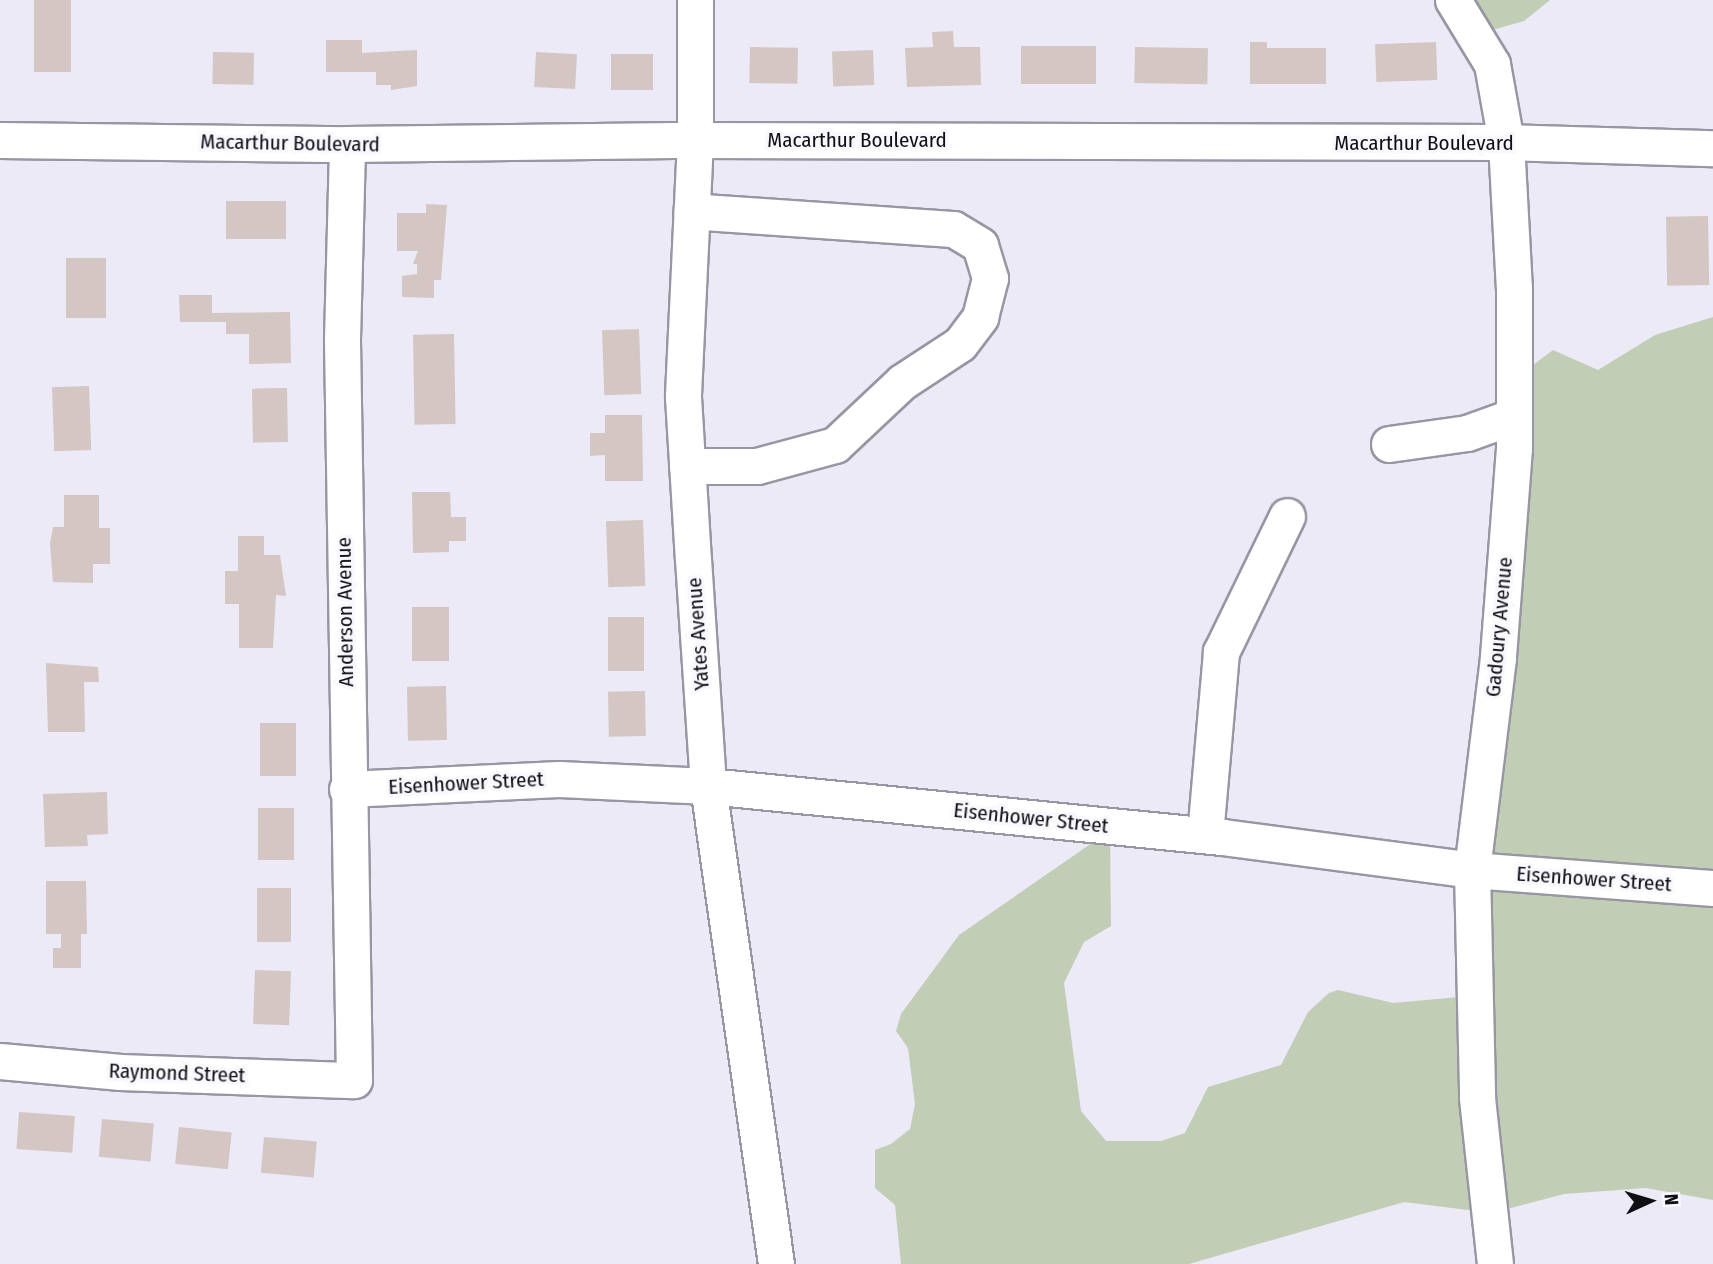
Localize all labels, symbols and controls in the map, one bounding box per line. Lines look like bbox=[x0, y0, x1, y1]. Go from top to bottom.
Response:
street label: Macarthur Boulevard bbox=[767, 127, 947, 153]
street label: Macarthur Boulevard bbox=[200, 129, 380, 157]
street label: Macarthur Boulevard bbox=[1334, 130, 1514, 156]
street label: Anderson Avenue bbox=[331, 537, 359, 687]
street label: Gadoury Avenue bbox=[1480, 556, 1518, 698]
street label: Yates Avenue bbox=[681, 577, 715, 691]
street label: Eisenhower Street bbox=[388, 766, 544, 800]
street label: Eisenhower Street bbox=[952, 797, 1110, 839]
street label: Eisenhower Street bbox=[1515, 861, 1673, 897]
street label: Raymond Street bbox=[108, 1058, 246, 1088]
north arrow bbox=[1615, 1166, 1685, 1236]
text: N bbox=[1660, 1193, 1683, 1206]

